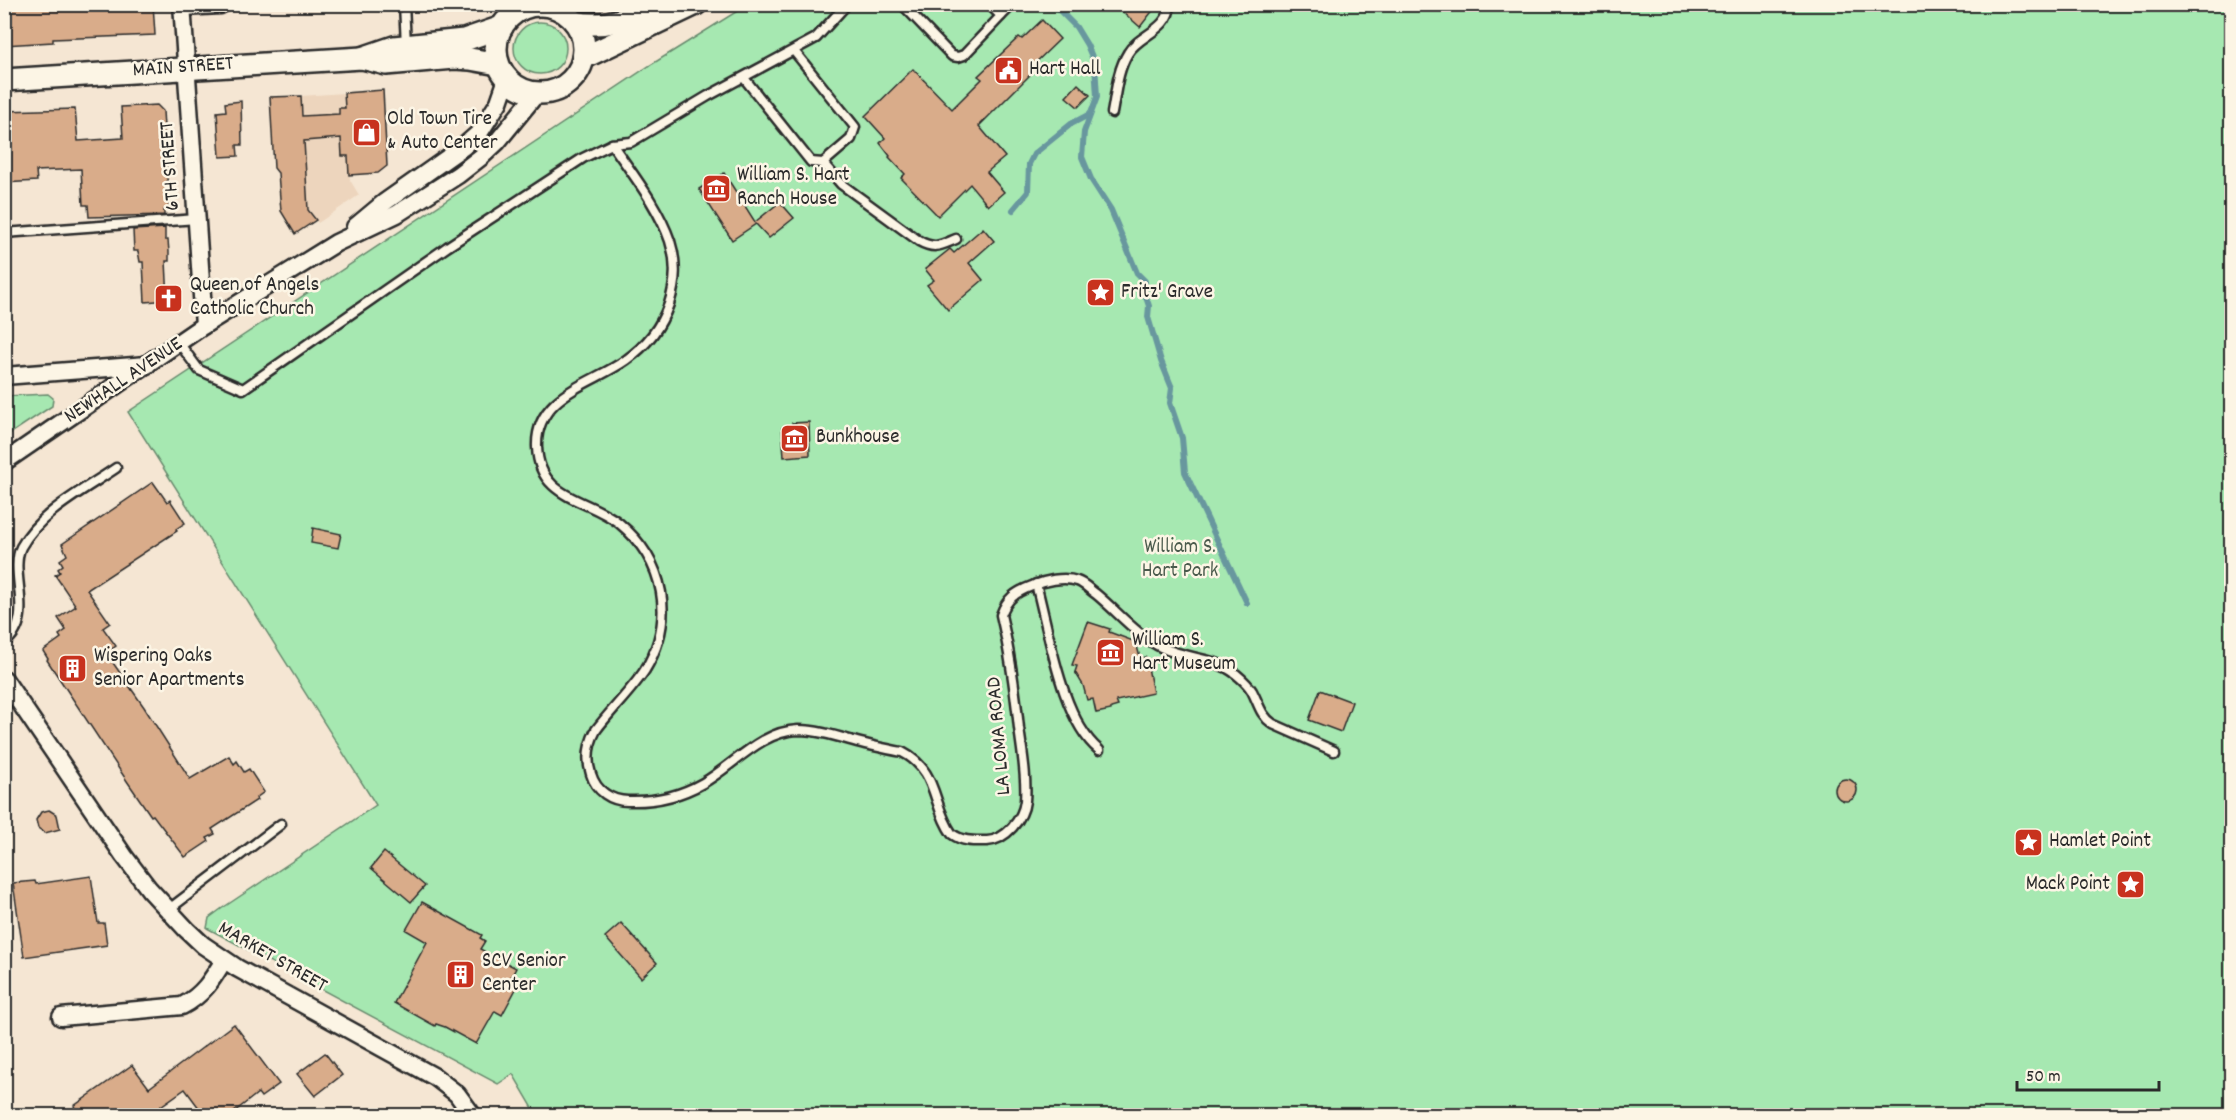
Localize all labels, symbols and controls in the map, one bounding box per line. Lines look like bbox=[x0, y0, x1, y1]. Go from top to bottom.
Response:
street label: MAIN STREET bbox=[132, 49, 235, 86]
public building icon: Hart Hall bbox=[992, 54, 1024, 86]
place label: Hart Hall bbox=[1029, 55, 1101, 85]
place label: Old Town Tire & Auto Center bbox=[387, 105, 498, 159]
shop icon: Old Town Tire & Auto Center bbox=[350, 116, 382, 148]
street label: 6TH STREET bbox=[153, 120, 189, 212]
place label: William S. Hart Ranch House bbox=[737, 161, 850, 215]
museum icon: William S. Hart Ranch House bbox=[700, 172, 732, 204]
place label: Queen of Angels Catholic Church bbox=[190, 271, 319, 325]
place icon: Fritz' Grave bbox=[1084, 277, 1116, 309]
place label: Fritz' Grave bbox=[1121, 278, 1213, 308]
church icon: Queen of Angels Catholic Church bbox=[153, 282, 185, 314]
street label: NEWHALL AVENUE bbox=[59, 330, 190, 432]
museum icon: Bunkhouse bbox=[779, 422, 811, 454]
place label: Bunkhouse bbox=[816, 423, 899, 453]
park label: William S. Hart Park bbox=[1142, 533, 1218, 587]
place label: William S. Hart Museum bbox=[1132, 626, 1236, 680]
museum icon: William S. Hart Museum bbox=[1095, 637, 1127, 669]
place label: Wispering Oaks Senior Apartments bbox=[94, 642, 245, 696]
building icon: Wispering Oaks Senior Apartments bbox=[57, 653, 89, 685]
street label: LA LOMA ROAD bbox=[980, 675, 1020, 796]
place icon: Hamlet Point bbox=[2012, 826, 2044, 858]
place label: Hamlet Point bbox=[2049, 827, 2151, 857]
place icon: Mack Point bbox=[2115, 869, 2147, 901]
place label: Mack Point bbox=[2026, 870, 2110, 900]
street label: MARKET STREET bbox=[212, 915, 333, 1002]
place label: SCV Senior Center bbox=[482, 947, 566, 1001]
building icon: SCV Senior Center bbox=[445, 958, 477, 990]
scale bar bbox=[2017, 1054, 2160, 1092]
text: 50 m bbox=[2026, 1065, 2061, 1090]

